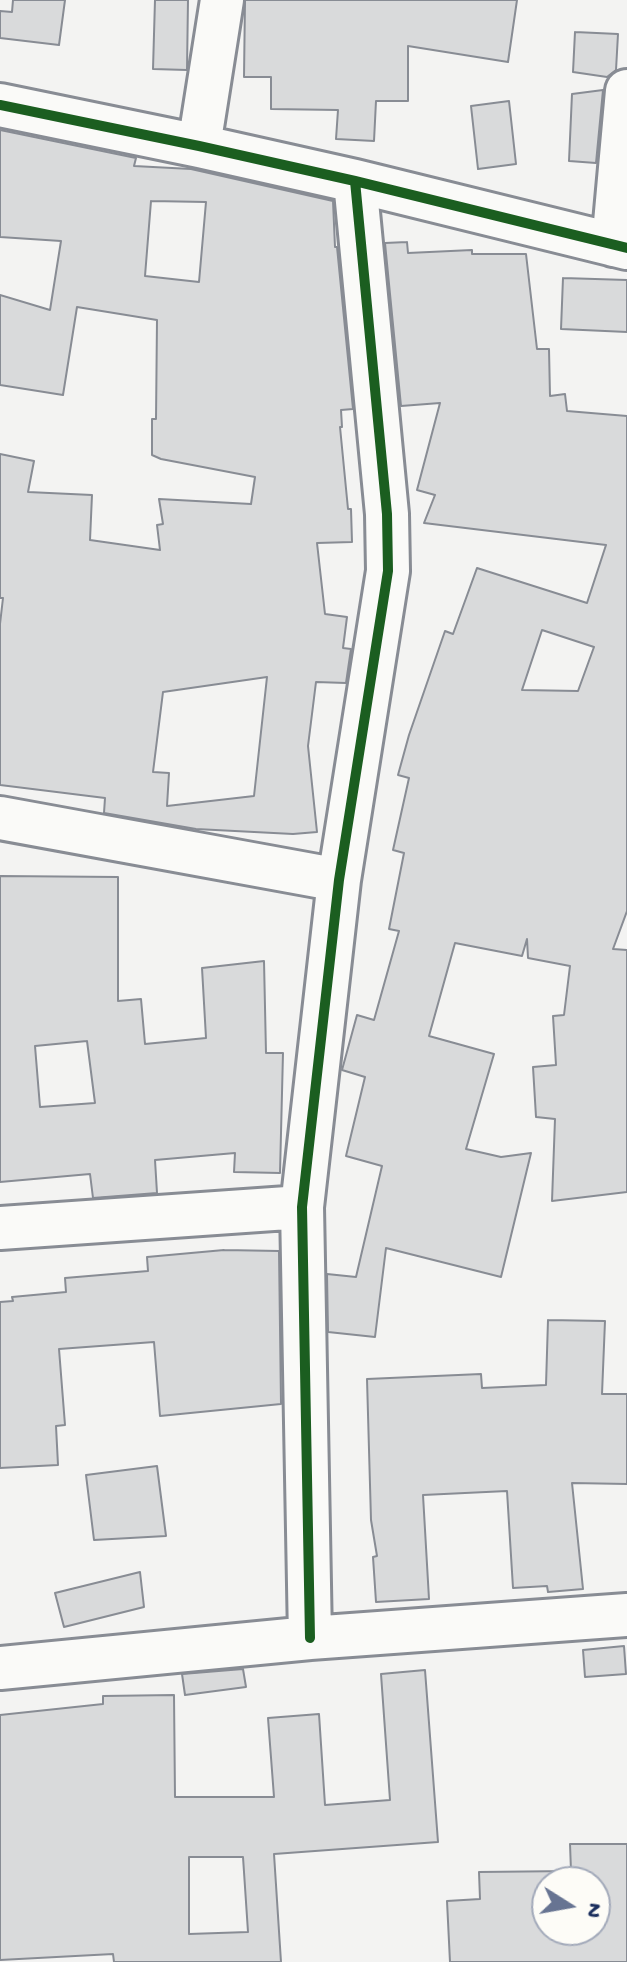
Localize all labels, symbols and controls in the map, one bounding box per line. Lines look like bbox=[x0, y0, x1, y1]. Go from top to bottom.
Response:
north arrow bbox=[531, 1866, 611, 1946]
text: N bbox=[578, 1901, 607, 1920]

